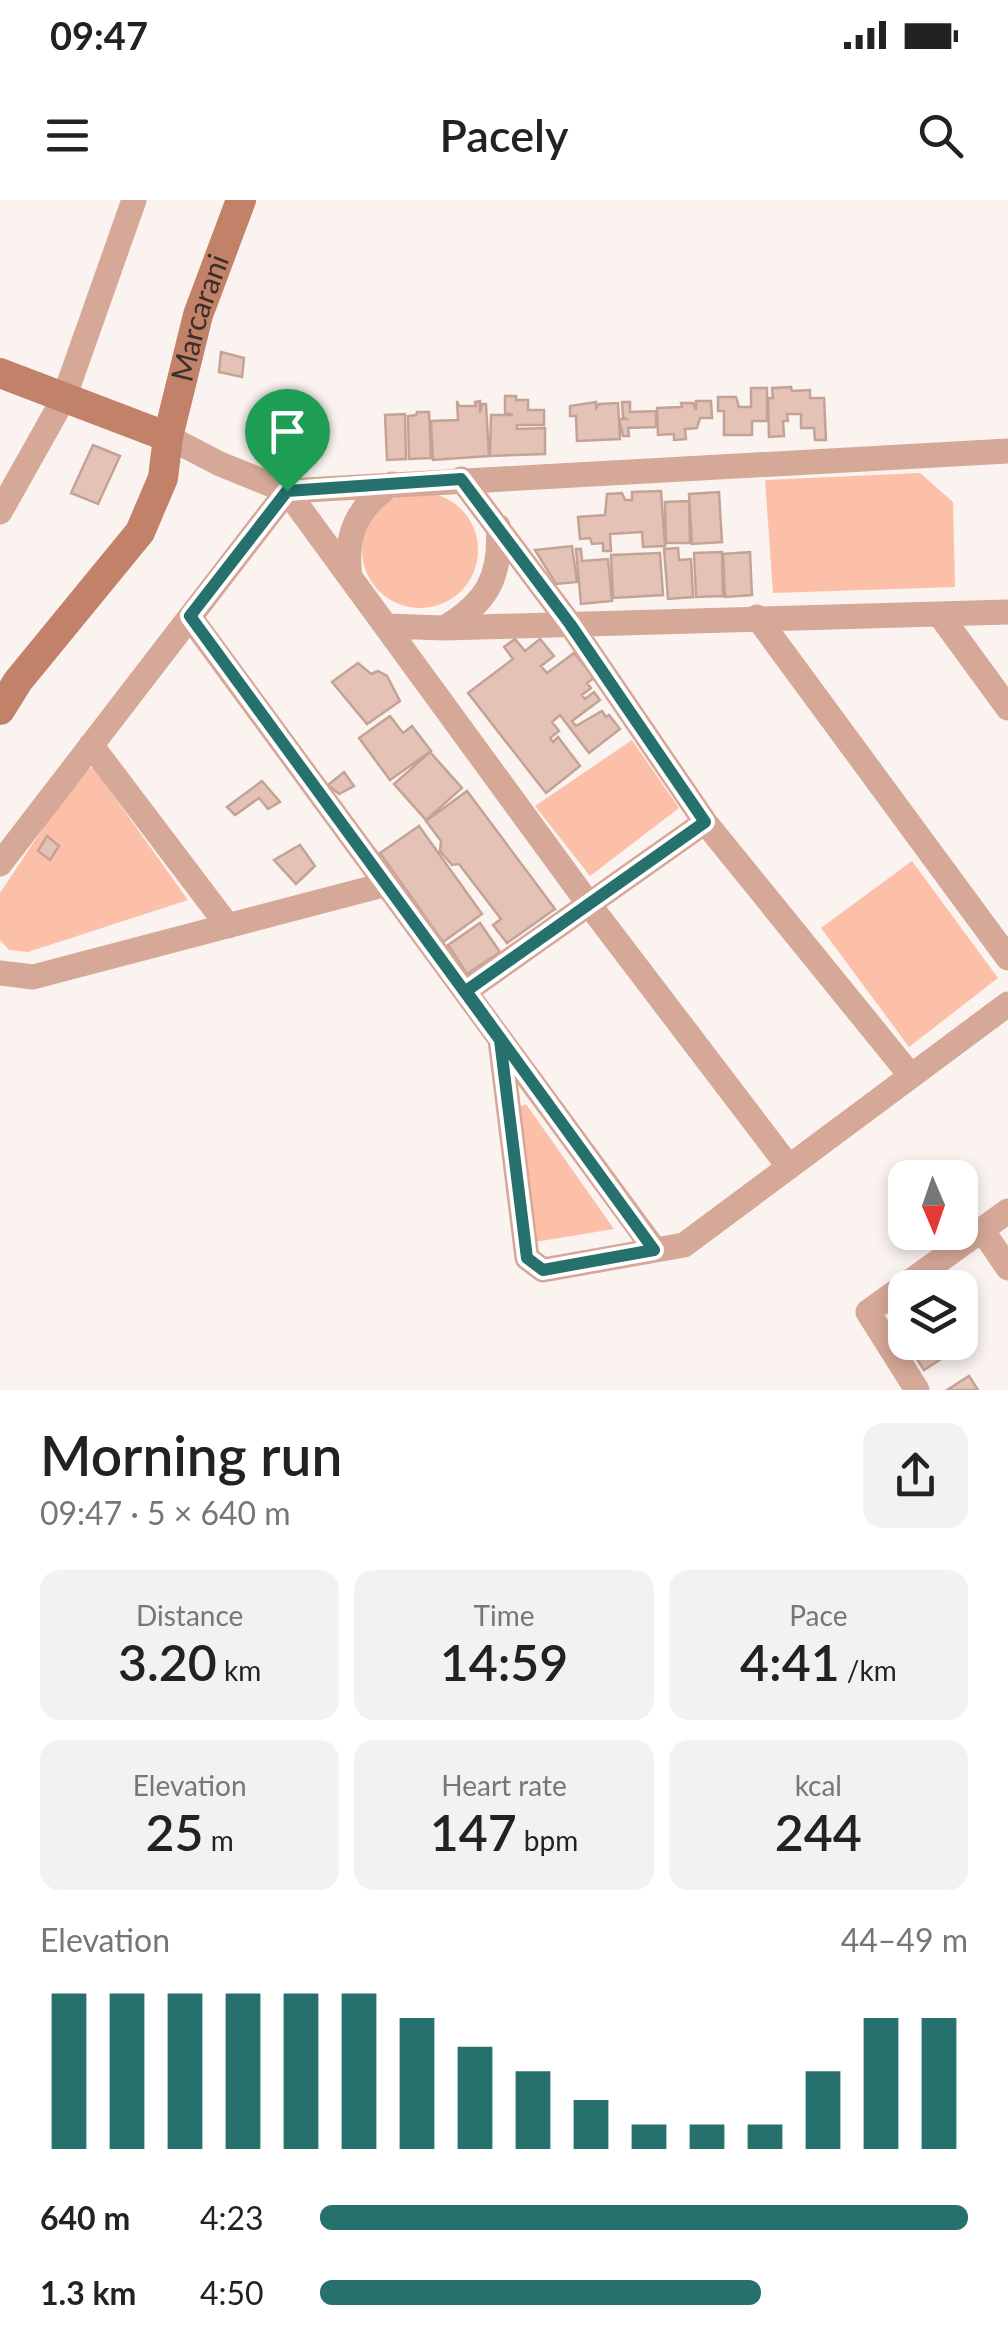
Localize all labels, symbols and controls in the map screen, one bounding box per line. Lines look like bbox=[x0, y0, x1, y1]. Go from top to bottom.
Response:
text: 09:47 bbox=[50, 12, 148, 58]
icon: menu bbox=[40, 108, 95, 163]
text: Pacely bbox=[440, 108, 568, 162]
icon: search bbox=[913, 108, 968, 163]
street label: Marcarani bbox=[162, 249, 235, 385]
pin bbox=[245, 389, 330, 492]
icon: arrive bbox=[260, 404, 315, 459]
north arrow bbox=[888, 1160, 978, 1250]
map controls bbox=[888, 1160, 978, 1360]
button: layers bbox=[888, 1270, 978, 1360]
text: Morning run bbox=[40, 1422, 342, 1488]
button: share bbox=[863, 1423, 968, 1528]
text: 09:47 · 5 × 640 m bbox=[40, 1493, 291, 1532]
text: Distance bbox=[136, 1598, 243, 1632]
text: Time bbox=[474, 1598, 534, 1632]
text: Pace bbox=[789, 1598, 847, 1632]
text: 3.20 bbox=[118, 1632, 217, 1692]
text: 14:59 bbox=[440, 1632, 568, 1692]
text: 4:41 bbox=[740, 1632, 840, 1692]
text: km bbox=[217, 1653, 261, 1687]
text: /km bbox=[840, 1653, 897, 1687]
text: Elevation bbox=[133, 1768, 247, 1802]
text: Heart rate bbox=[441, 1768, 567, 1802]
text: kcal bbox=[795, 1768, 842, 1802]
text: 25 bbox=[146, 1802, 204, 1862]
text: 147 bbox=[430, 1802, 517, 1862]
text: 244 bbox=[775, 1802, 862, 1862]
text: m bbox=[204, 1823, 234, 1857]
text: bpm bbox=[517, 1823, 578, 1857]
text: Elevation bbox=[40, 1920, 170, 1959]
text: 44–49 m bbox=[841, 1920, 968, 1959]
text: 640 m bbox=[40, 2198, 130, 2237]
text: 4:23 bbox=[200, 2198, 264, 2237]
text: 1.3 km bbox=[40, 2273, 136, 2312]
text: 4:50 bbox=[200, 2273, 264, 2312]

